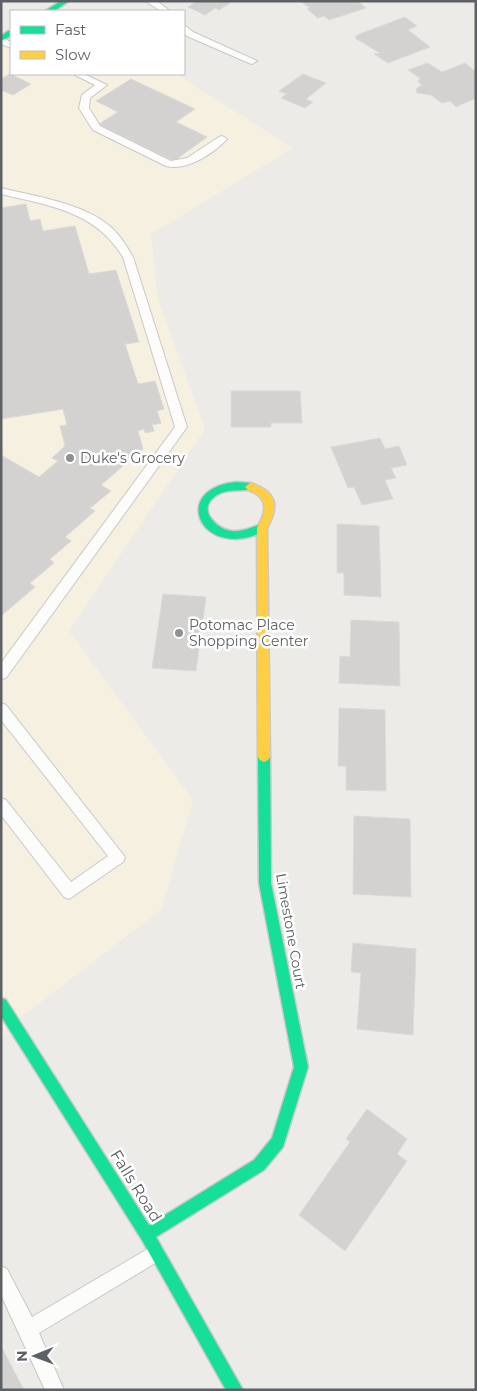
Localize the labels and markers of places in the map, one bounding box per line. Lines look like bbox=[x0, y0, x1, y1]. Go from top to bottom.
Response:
place label: Duke's Grocery bbox=[80, 449, 185, 467]
marker: Duke's Grocery bbox=[64, 452, 76, 464]
place label: Potomac Place Shopping Center bbox=[189, 616, 309, 650]
marker: Potomac Place Shopping Center bbox=[173, 627, 185, 639]

